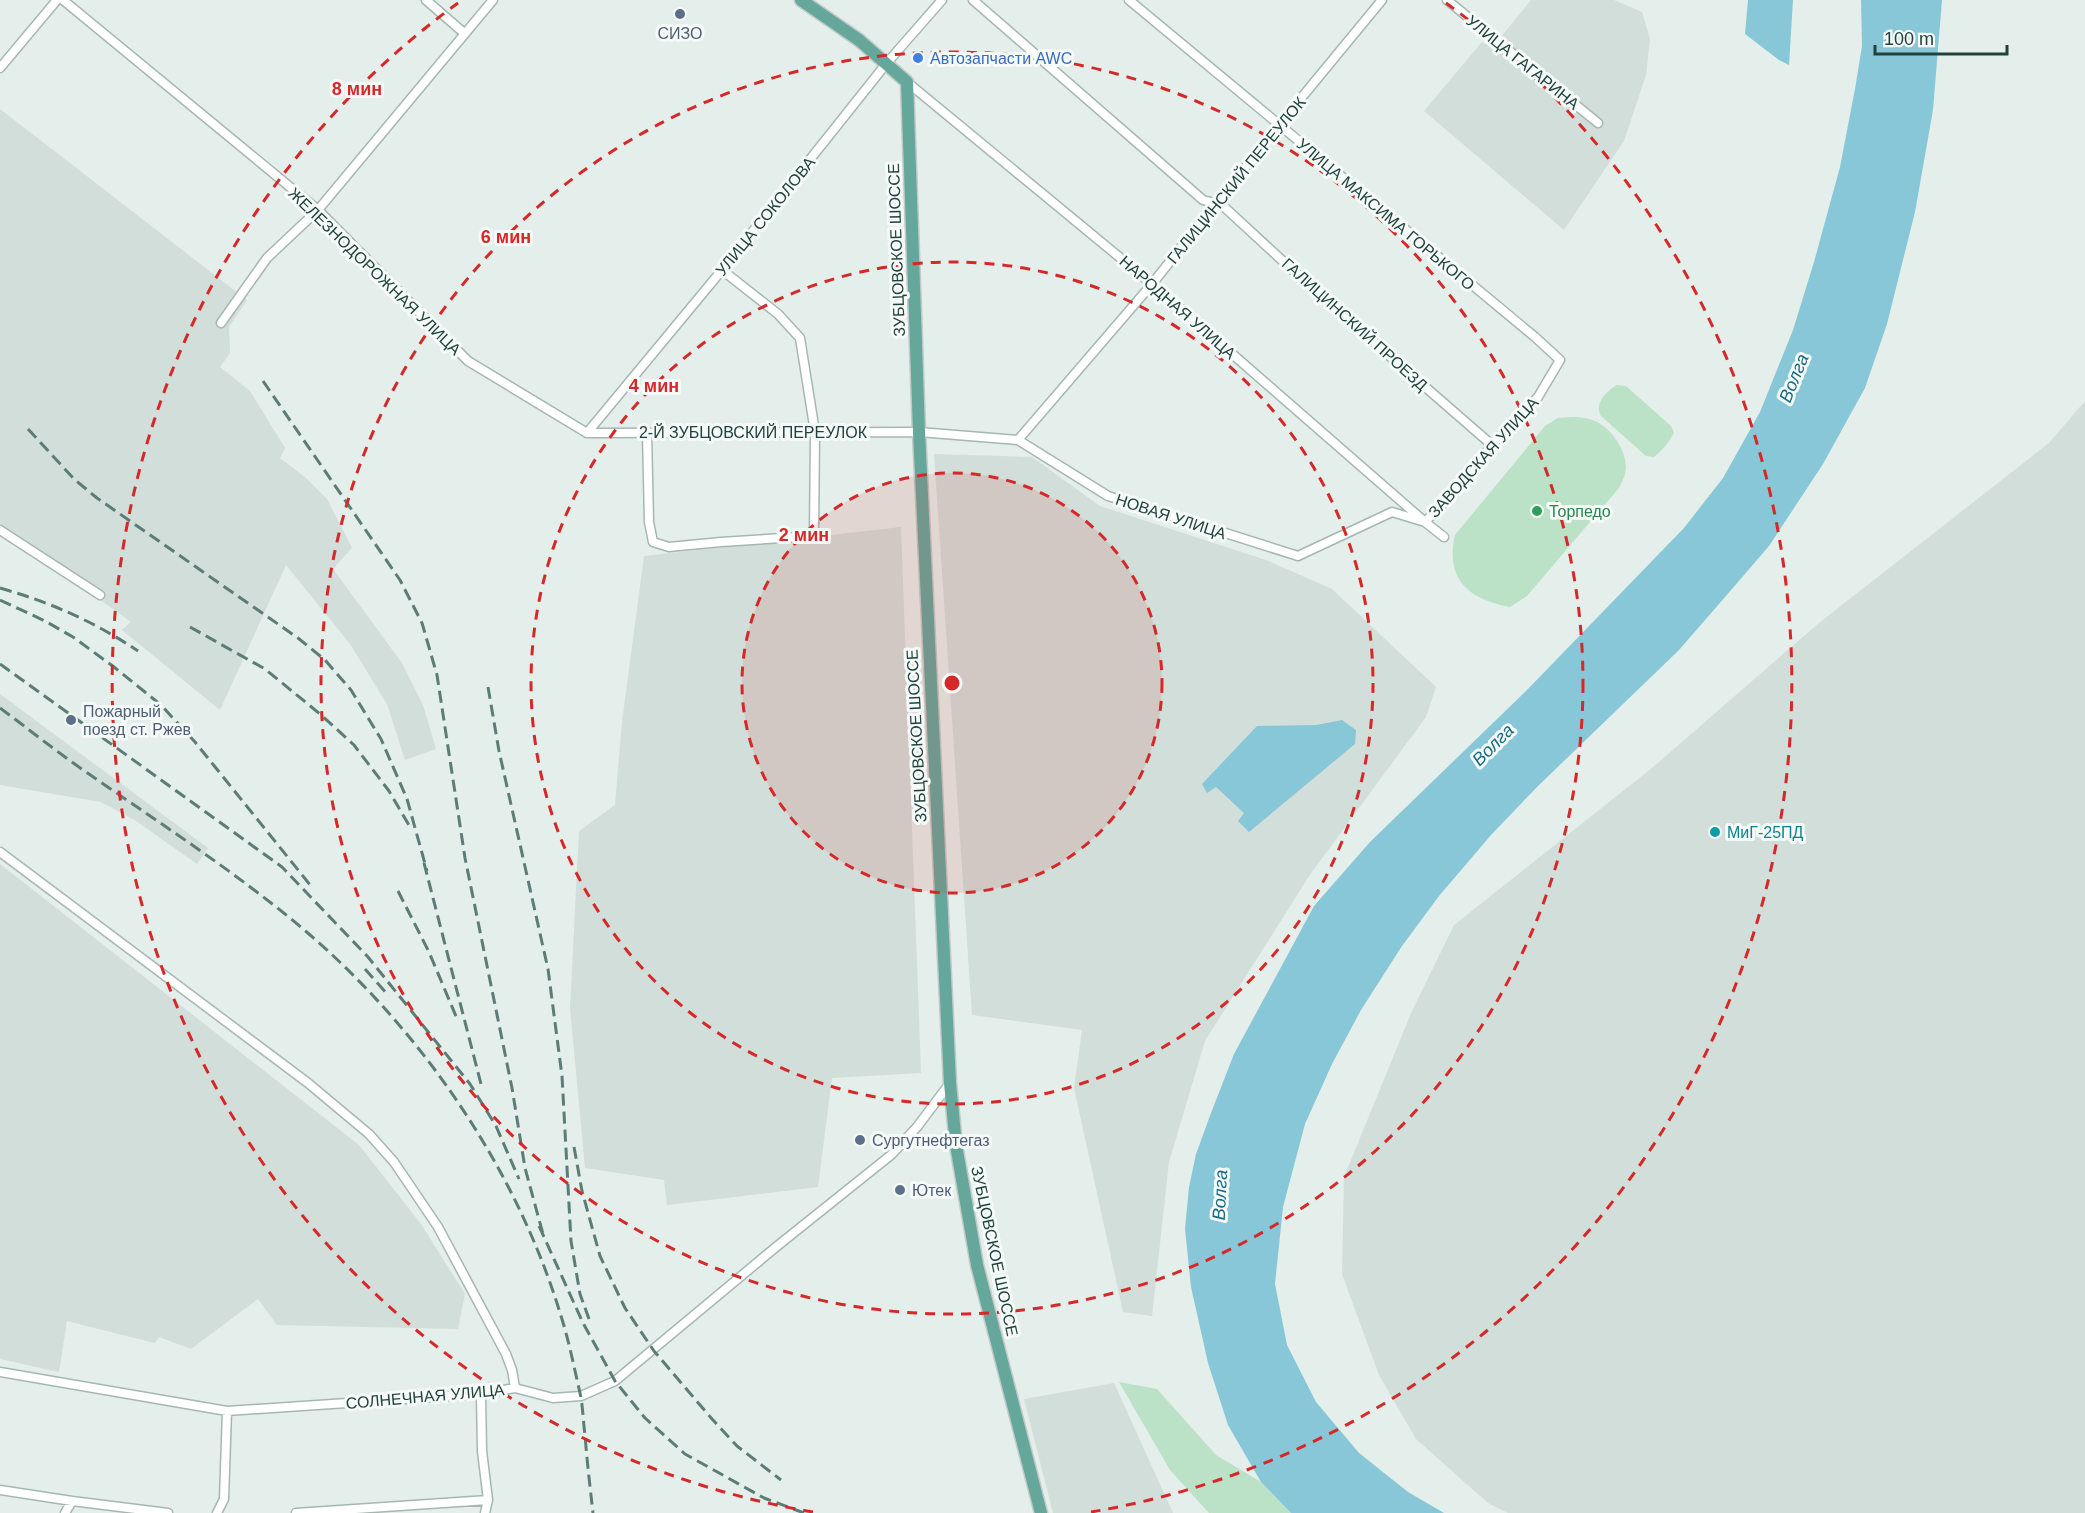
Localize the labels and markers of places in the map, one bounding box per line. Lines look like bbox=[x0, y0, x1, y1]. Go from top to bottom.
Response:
marker: СИЗО bbox=[673, 7, 687, 21]
place label: СИЗО bbox=[658, 25, 702, 42]
place label: Автозапчасти AWC bbox=[930, 50, 1072, 67]
marker: Автозапчасти AWC bbox=[911, 51, 925, 65]
place label: Торпедо bbox=[1549, 503, 1611, 520]
marker: Торпедо bbox=[1530, 504, 1544, 518]
centre of rings bbox=[942, 673, 962, 693]
place label: Пожарный поезд ст. Ржев bbox=[83, 703, 191, 738]
marker: Пожарный поезд ст. Ржев bbox=[64, 713, 78, 727]
place label: МиГ-25ПД bbox=[1727, 824, 1804, 841]
marker: МиГ-25ПД bbox=[1708, 825, 1722, 839]
place label: Сургутнефтегаз bbox=[872, 1132, 990, 1149]
marker: Сургутнефтегаз bbox=[853, 1133, 867, 1147]
place label: Ютек bbox=[912, 1182, 952, 1199]
marker: Ютек bbox=[893, 1183, 907, 1197]

